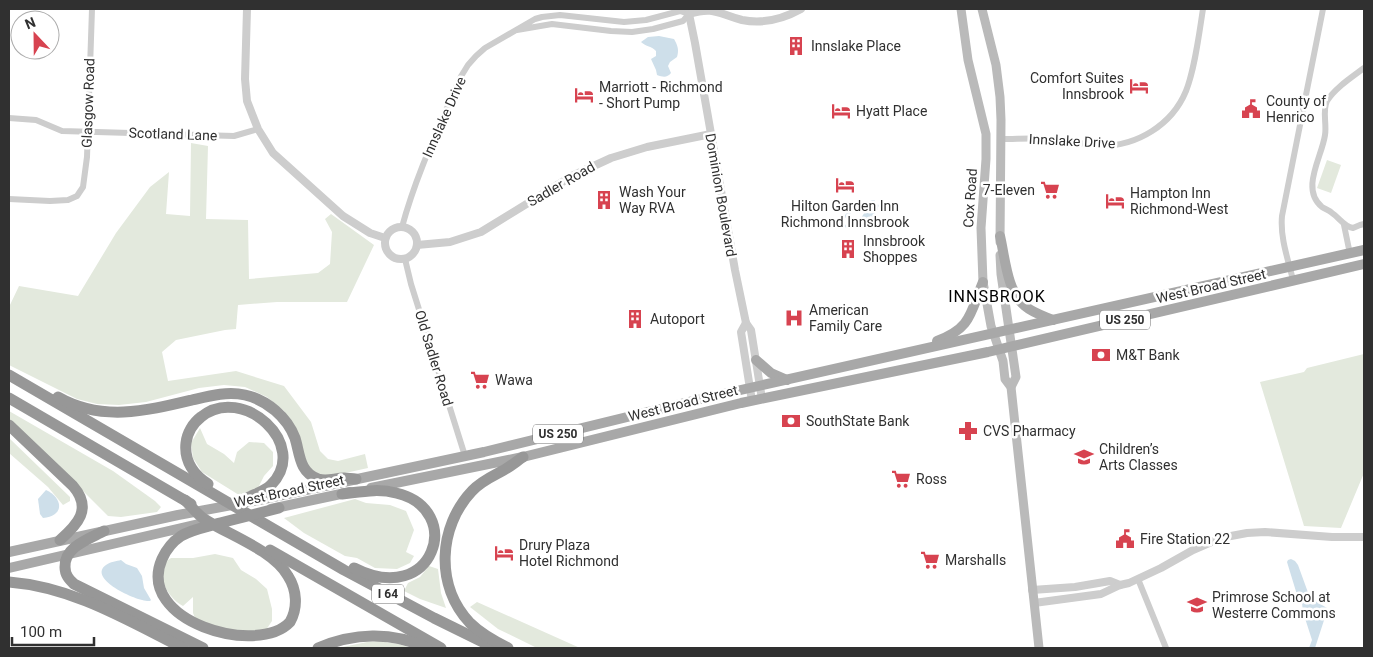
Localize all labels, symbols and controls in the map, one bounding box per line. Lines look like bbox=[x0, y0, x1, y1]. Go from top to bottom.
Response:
north arrow bbox=[10, 10, 60, 60]
text: N bbox=[23, 14, 38, 32]
building icon: Innslake Place bbox=[785, 35, 807, 57]
place label: Innslake Place bbox=[811, 38, 901, 54]
street label: Glasgow Road bbox=[78, 58, 98, 148]
place label: Comfort Suites Innsbrook bbox=[1030, 70, 1125, 102]
street label: Innslake Drive bbox=[419, 74, 469, 160]
hotel icon: Comfort Suites Innsbrook bbox=[1128, 75, 1150, 97]
place label: Marriott - Richmond - Short Pump bbox=[599, 79, 723, 111]
hotel icon: Marriott - Richmond - Short Pump bbox=[573, 84, 595, 106]
place label: County of Henrico bbox=[1266, 93, 1326, 125]
public building icon: County of Henrico bbox=[1240, 98, 1262, 120]
hotel icon: Hyatt Place bbox=[830, 100, 852, 122]
place label: Hyatt Place bbox=[856, 103, 927, 119]
street label: Scotland Lane bbox=[128, 124, 218, 144]
street label: Innslake Drive bbox=[1028, 131, 1116, 151]
street label: Dominion Boulevard bbox=[702, 132, 740, 258]
street label: Sadler Road bbox=[525, 158, 597, 210]
street label: Cox Road bbox=[960, 168, 980, 228]
hotel icon: Hilton Garden Inn Richmond Innsbrook bbox=[834, 174, 856, 196]
supermarket icon: 7-Eleven bbox=[1039, 179, 1061, 201]
place label: 7-Eleven bbox=[983, 182, 1035, 198]
place label: Wash Your Way RVA bbox=[619, 184, 686, 216]
place label: Hampton Inn Richmond-West bbox=[1130, 185, 1229, 217]
building icon: Wash Your Way RVA bbox=[593, 189, 615, 211]
hotel icon: Hampton Inn Richmond-West bbox=[1104, 190, 1126, 212]
place label: Hilton Garden Inn Richmond Innsbrook bbox=[781, 198, 910, 230]
place label: Innsbrook Shoppes bbox=[863, 233, 926, 265]
building icon: Innsbrook Shoppes bbox=[837, 238, 859, 260]
street label: West Broad Street bbox=[1155, 265, 1268, 306]
district label: INNSBROOK bbox=[948, 287, 1046, 306]
place label: American Family Care bbox=[809, 302, 882, 334]
hospital icon: American Family Care bbox=[783, 307, 805, 329]
street label: Old Sadler Road bbox=[412, 308, 456, 408]
building icon: Autoport bbox=[624, 308, 646, 330]
road number: US 250 bbox=[1100, 310, 1150, 330]
place label: Autoport bbox=[650, 311, 705, 327]
bank icon: M&T Bank bbox=[1090, 344, 1112, 366]
place label: M&T Bank bbox=[1116, 347, 1181, 363]
supermarket icon: Wawa bbox=[469, 369, 491, 391]
place label: Wawa bbox=[495, 372, 533, 388]
street label: West Broad Street bbox=[627, 382, 740, 424]
bank icon: SouthState Bank bbox=[780, 410, 802, 432]
place label: SouthState Bank bbox=[806, 413, 910, 429]
pharmacy icon: CVS Pharmacy bbox=[957, 420, 979, 442]
place label: CVS Pharmacy bbox=[983, 423, 1076, 439]
road number: US 250 bbox=[533, 424, 583, 444]
place label: Children’s Arts Classes bbox=[1099, 441, 1178, 473]
school or university icon: Children’s Arts Classes bbox=[1073, 446, 1095, 468]
supermarket icon: Ross bbox=[890, 468, 912, 490]
street label: West Broad Street bbox=[232, 471, 346, 510]
place label: Ross bbox=[916, 471, 947, 487]
public building icon: Fire Station 22 bbox=[1114, 528, 1136, 550]
place label: Fire Station 22 bbox=[1140, 531, 1230, 547]
place label: Drury Plaza Hotel Richmond bbox=[519, 537, 619, 569]
hotel icon: Drury Plaza Hotel Richmond bbox=[493, 542, 515, 564]
supermarket icon: Marshalls bbox=[919, 549, 941, 571]
place label: Marshalls bbox=[945, 552, 1006, 568]
road number: I 64 bbox=[372, 584, 404, 604]
place label: Primrose School at Westerre Commons bbox=[1212, 589, 1336, 621]
school or university icon: Primrose School at Westerre Commons bbox=[1186, 594, 1208, 616]
scale bar bbox=[12, 614, 95, 646]
text: 100 m bbox=[20, 623, 62, 641]

